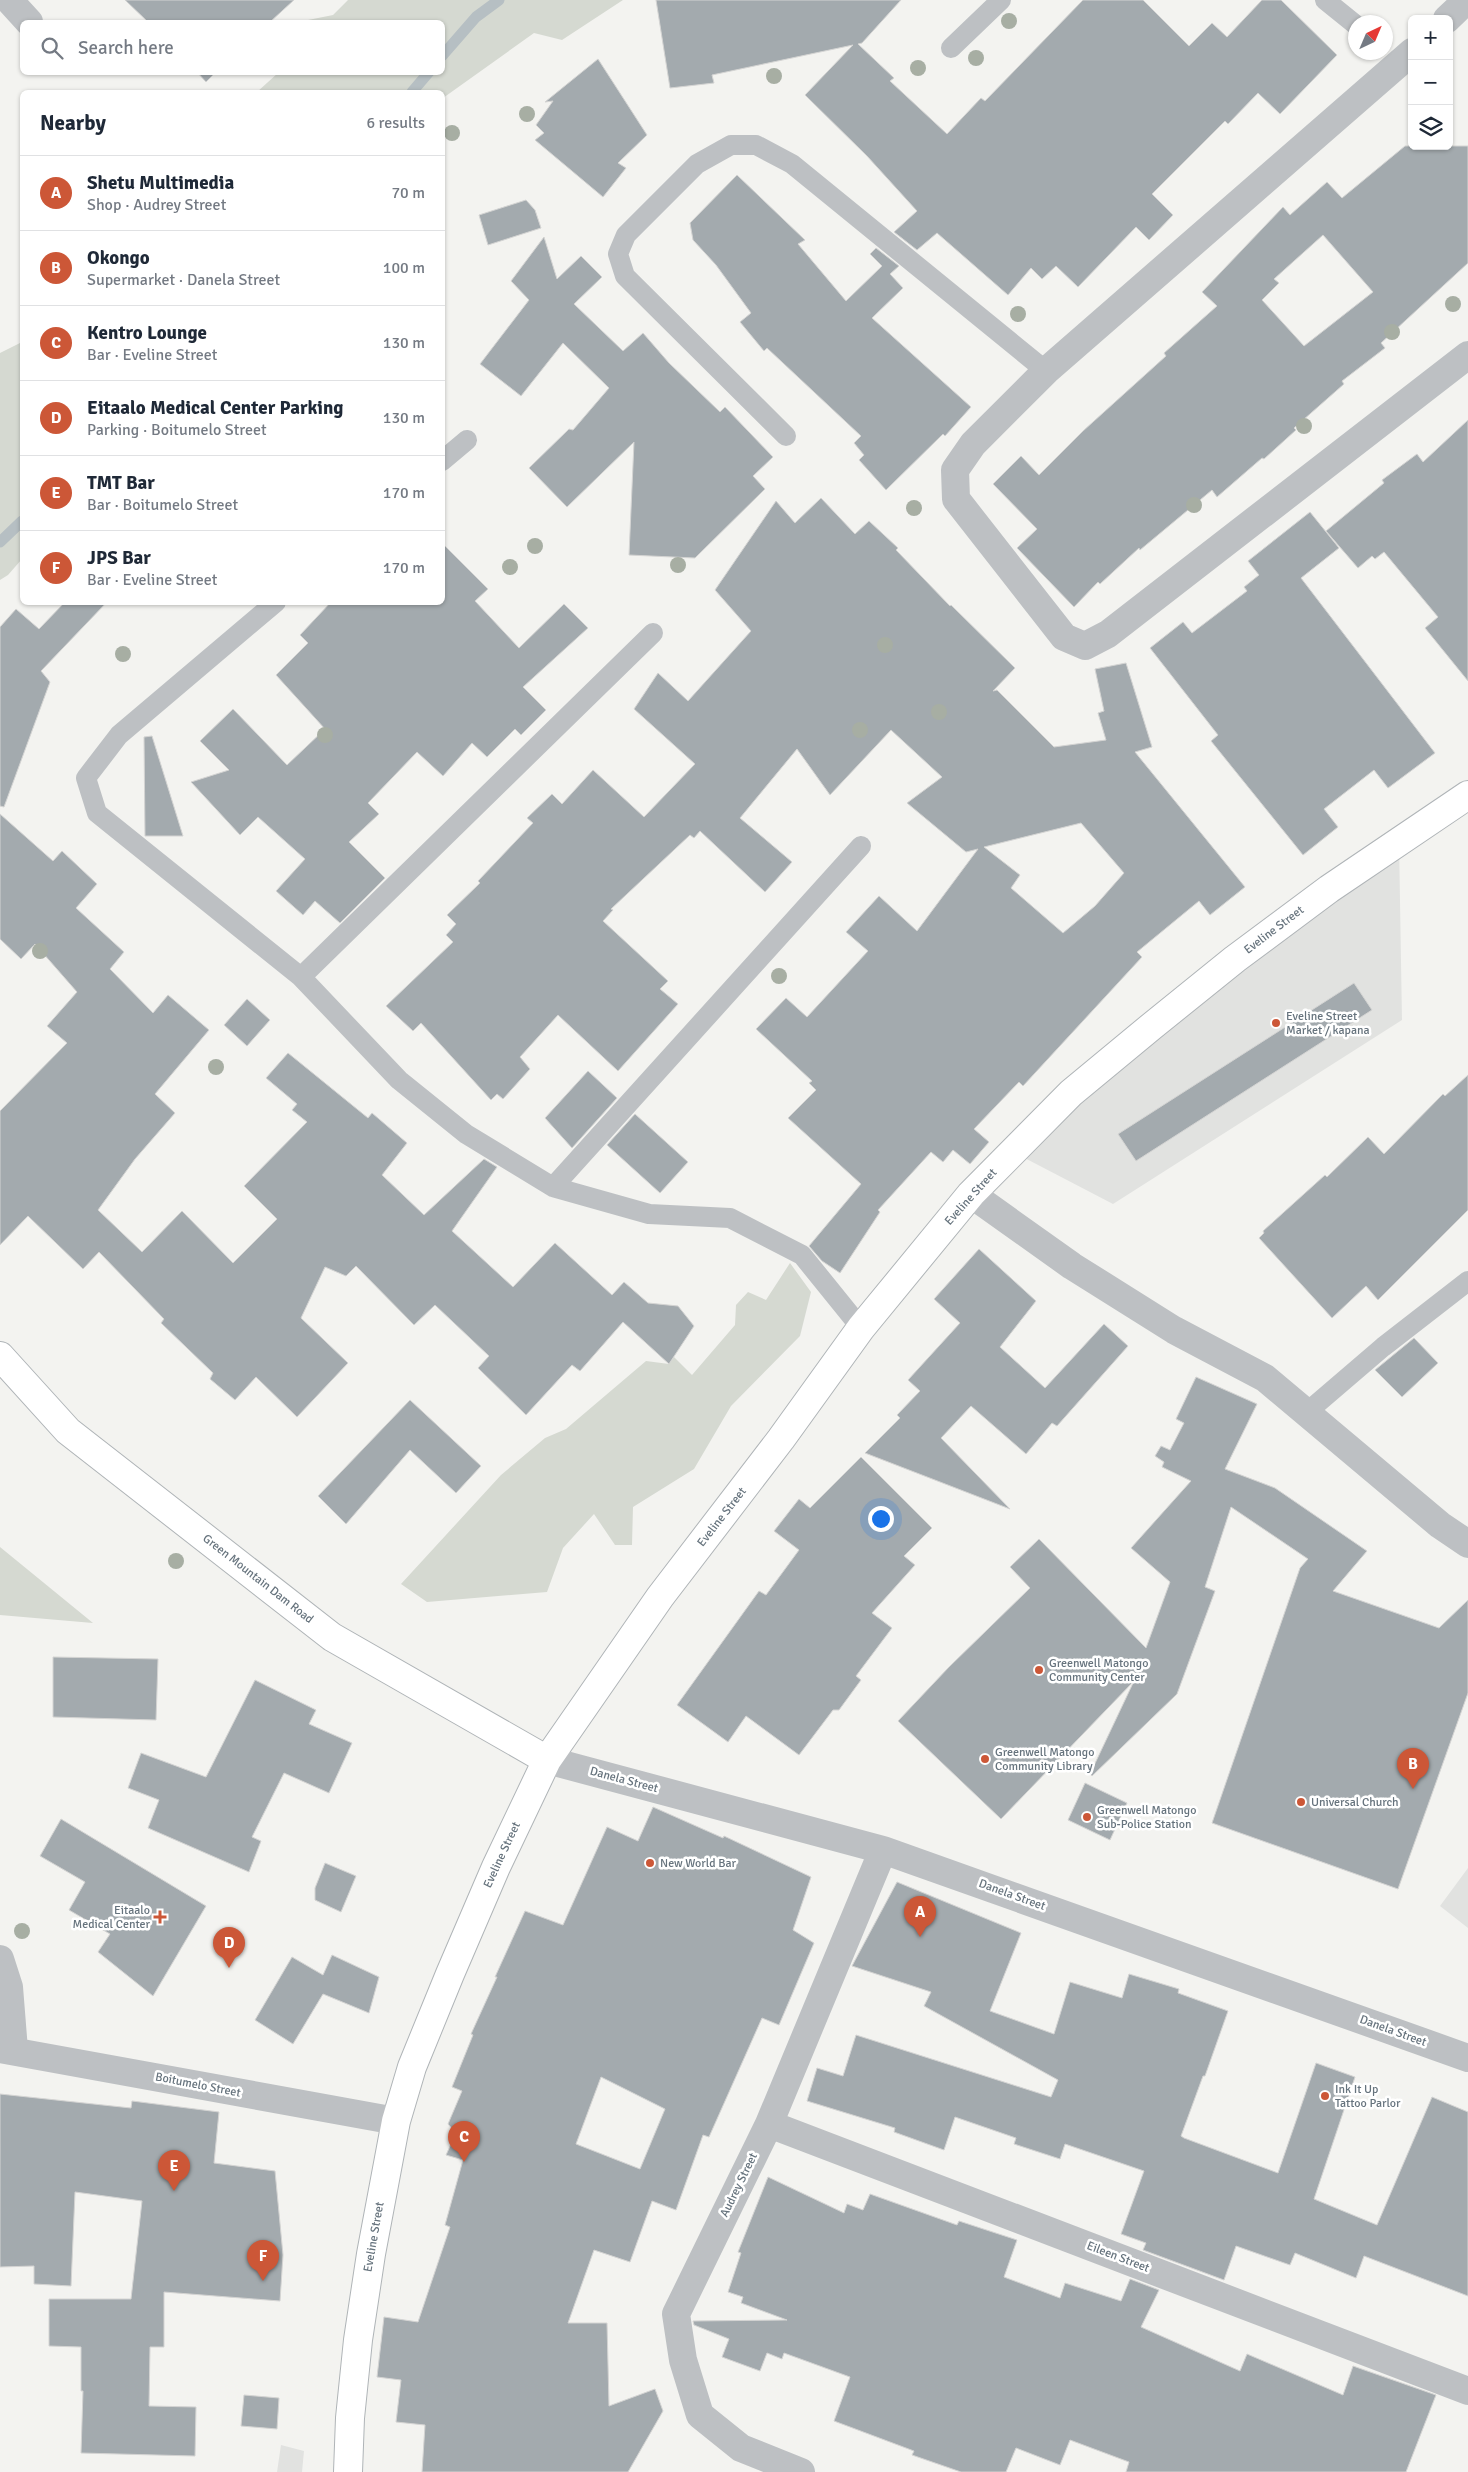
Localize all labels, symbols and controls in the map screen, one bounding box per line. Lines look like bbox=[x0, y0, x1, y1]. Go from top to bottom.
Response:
north arrow bbox=[1348, 15, 1393, 60]
map controls bbox=[1408, 15, 1453, 150]
button: + bbox=[1408, 15, 1453, 60]
search box bbox=[20, 20, 445, 75]
icon: search bbox=[38, 34, 66, 62]
text: Search here bbox=[78, 36, 174, 60]
button: − bbox=[1408, 60, 1453, 105]
button: layers bbox=[1408, 105, 1453, 150]
text: Nearby bbox=[40, 110, 106, 136]
text: 6 results bbox=[366, 113, 425, 133]
text: Shetu Multimedia bbox=[87, 171, 234, 195]
text: A bbox=[51, 183, 61, 203]
text: 70 m bbox=[391, 183, 425, 203]
text: Shop · Audrey Street bbox=[87, 195, 226, 215]
text: Okongo bbox=[87, 246, 150, 270]
text: B bbox=[51, 258, 61, 278]
text: 100 m bbox=[383, 258, 425, 278]
text: Supermarket · Danela Street bbox=[87, 270, 280, 290]
text: Kentro Lounge bbox=[87, 321, 207, 345]
text: C bbox=[51, 333, 61, 353]
text: 130 m bbox=[383, 333, 425, 353]
text: Bar · Eveline Street bbox=[87, 345, 217, 365]
text: Eitaalo Medical Center Parking bbox=[87, 396, 344, 420]
text: D bbox=[51, 408, 61, 428]
text: 130 m bbox=[383, 408, 425, 428]
text: Parking · Boitumelo Street bbox=[87, 420, 267, 440]
text: TMT Bar bbox=[87, 471, 155, 495]
text: E bbox=[51, 483, 61, 503]
text: 170 m bbox=[383, 483, 425, 503]
text: Bar · Boitumelo Street bbox=[87, 495, 238, 515]
text: JPS Bar bbox=[87, 546, 151, 570]
text: F bbox=[52, 558, 60, 578]
text: 170 m bbox=[383, 558, 425, 578]
text: Bar · Eveline Street bbox=[87, 570, 217, 590]
street label: Eveline Street bbox=[1241, 903, 1307, 957]
place label: Eveline Street Market / kapana bbox=[1286, 1009, 1370, 1038]
marker: Eveline Street Market / kapana bbox=[1270, 1017, 1282, 1029]
street label: Eveline Street bbox=[942, 1166, 1000, 1228]
street label: Eveline Street bbox=[694, 1484, 750, 1550]
your location bbox=[868, 1506, 894, 1532]
street label: Green Mountain Dam Road bbox=[200, 1531, 316, 1627]
place label: Greenwell Matongo Community Center bbox=[1049, 1656, 1148, 1685]
marker: Greenwell Matongo Community Center bbox=[1033, 1664, 1045, 1676]
place label: Greenwell Matongo Community Library bbox=[995, 1745, 1094, 1774]
pin: B bbox=[1397, 1748, 1429, 1789]
marker: Greenwell Matongo Community Library bbox=[979, 1753, 991, 1765]
street label: Danela Street bbox=[588, 1764, 660, 1796]
place label: Universal Church bbox=[1311, 1795, 1399, 1810]
marker: Universal Church bbox=[1295, 1796, 1307, 1808]
place label: Greenwell Matongo Sub-Police Station bbox=[1097, 1803, 1196, 1832]
marker: Greenwell Matongo Sub-Police Station bbox=[1081, 1811, 1093, 1823]
street label: Eveline Street bbox=[480, 1820, 524, 1890]
place label: New World Bar bbox=[660, 1856, 737, 1871]
marker: New World Bar bbox=[644, 1857, 656, 1869]
street label: Danela Street bbox=[977, 1876, 1047, 1914]
pin: A bbox=[904, 1896, 936, 1937]
place label: Eitaalo Medical Center bbox=[73, 1903, 151, 1932]
marker: Eitaalo Medical Center bbox=[154, 1911, 166, 1923]
pin: D bbox=[213, 1927, 245, 1968]
street label: Danela Street bbox=[1358, 2012, 1428, 2050]
street label: Boitumelo Street bbox=[154, 2069, 242, 2101]
place label: Ink It Up Tattoo Parlor bbox=[1335, 2082, 1401, 2111]
marker: Ink It Up Tattoo Parlor bbox=[1319, 2090, 1331, 2102]
pin: C bbox=[448, 2121, 480, 2162]
pin: E bbox=[158, 2150, 190, 2191]
street label: Audrey Street bbox=[717, 2150, 761, 2220]
street label: Eveline Street bbox=[360, 2201, 388, 2273]
street label: Eileen Street bbox=[1085, 2238, 1151, 2276]
pin: F bbox=[247, 2240, 279, 2281]

